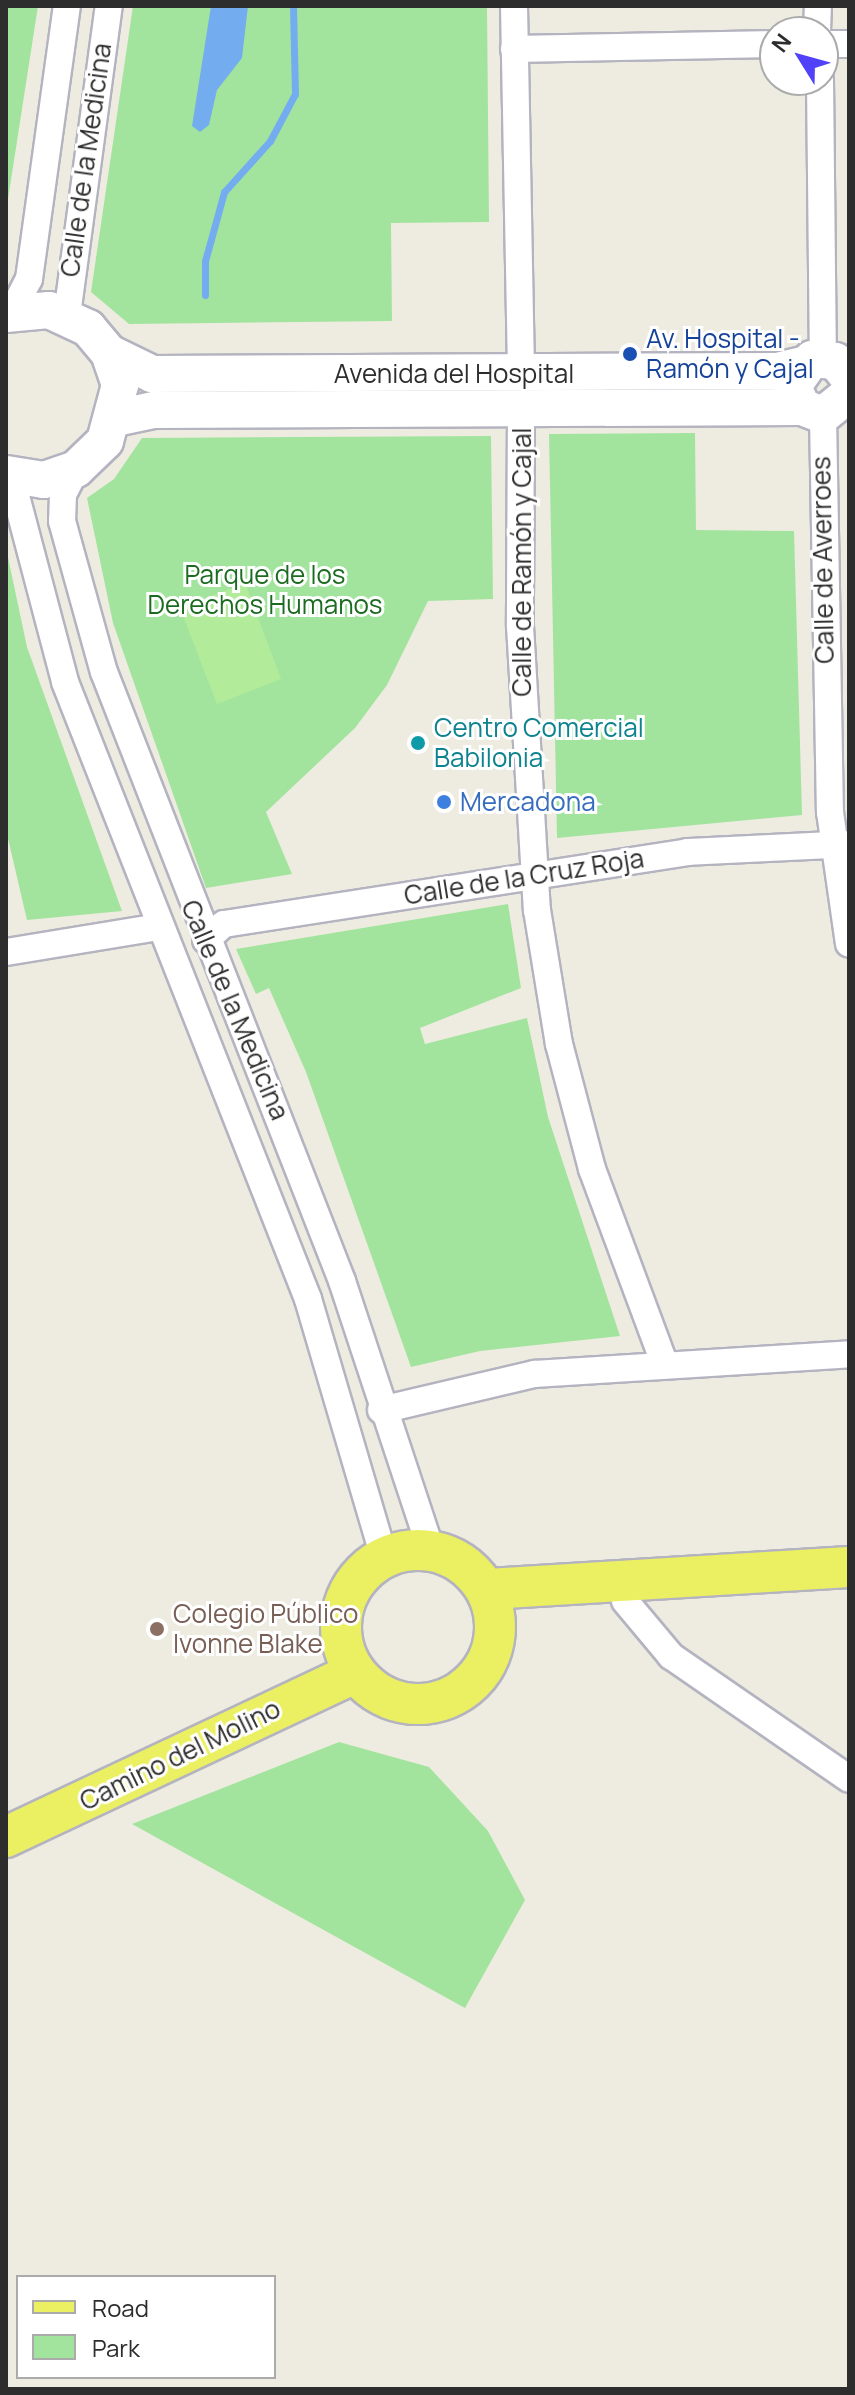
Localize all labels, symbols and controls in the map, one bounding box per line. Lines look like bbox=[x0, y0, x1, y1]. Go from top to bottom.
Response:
north arrow bbox=[759, 16, 839, 96]
text: N bbox=[765, 27, 798, 58]
street label: Calle de la Medicina bbox=[54, 41, 118, 279]
place label: Av. Hospital - Ramón y Cajal bbox=[646, 323, 814, 384]
marker: Av. Hospital - Ramón y Cajal bbox=[621, 345, 639, 363]
street label: Avenida del Hospital bbox=[334, 358, 574, 390]
street label: Calle de Ramón y Cajal bbox=[506, 427, 538, 697]
street label: Calle de Averroes bbox=[806, 456, 840, 664]
park label: Parque de los Derechos Humanos bbox=[148, 559, 382, 620]
place label: Centro Comercial Babilonia bbox=[434, 712, 644, 774]
marker: Centro Comercial Babilonia bbox=[409, 734, 427, 752]
place label: Mercadona bbox=[460, 786, 596, 818]
marker: Mercadona bbox=[435, 793, 453, 811]
street label: Calle de la Cruz Roja bbox=[402, 843, 646, 911]
street label: Calle de la Medicina bbox=[175, 895, 295, 1125]
place label: Colegio Público Ivonne Blake bbox=[173, 1598, 358, 1660]
marker: Colegio Público Ivonne Blake bbox=[148, 1620, 166, 1638]
street label: Camino del Molino bbox=[75, 1693, 285, 1817]
legend bbox=[16, 2275, 276, 2379]
text: Road bbox=[92, 2291, 149, 2324]
text: Park bbox=[92, 2331, 140, 2364]

